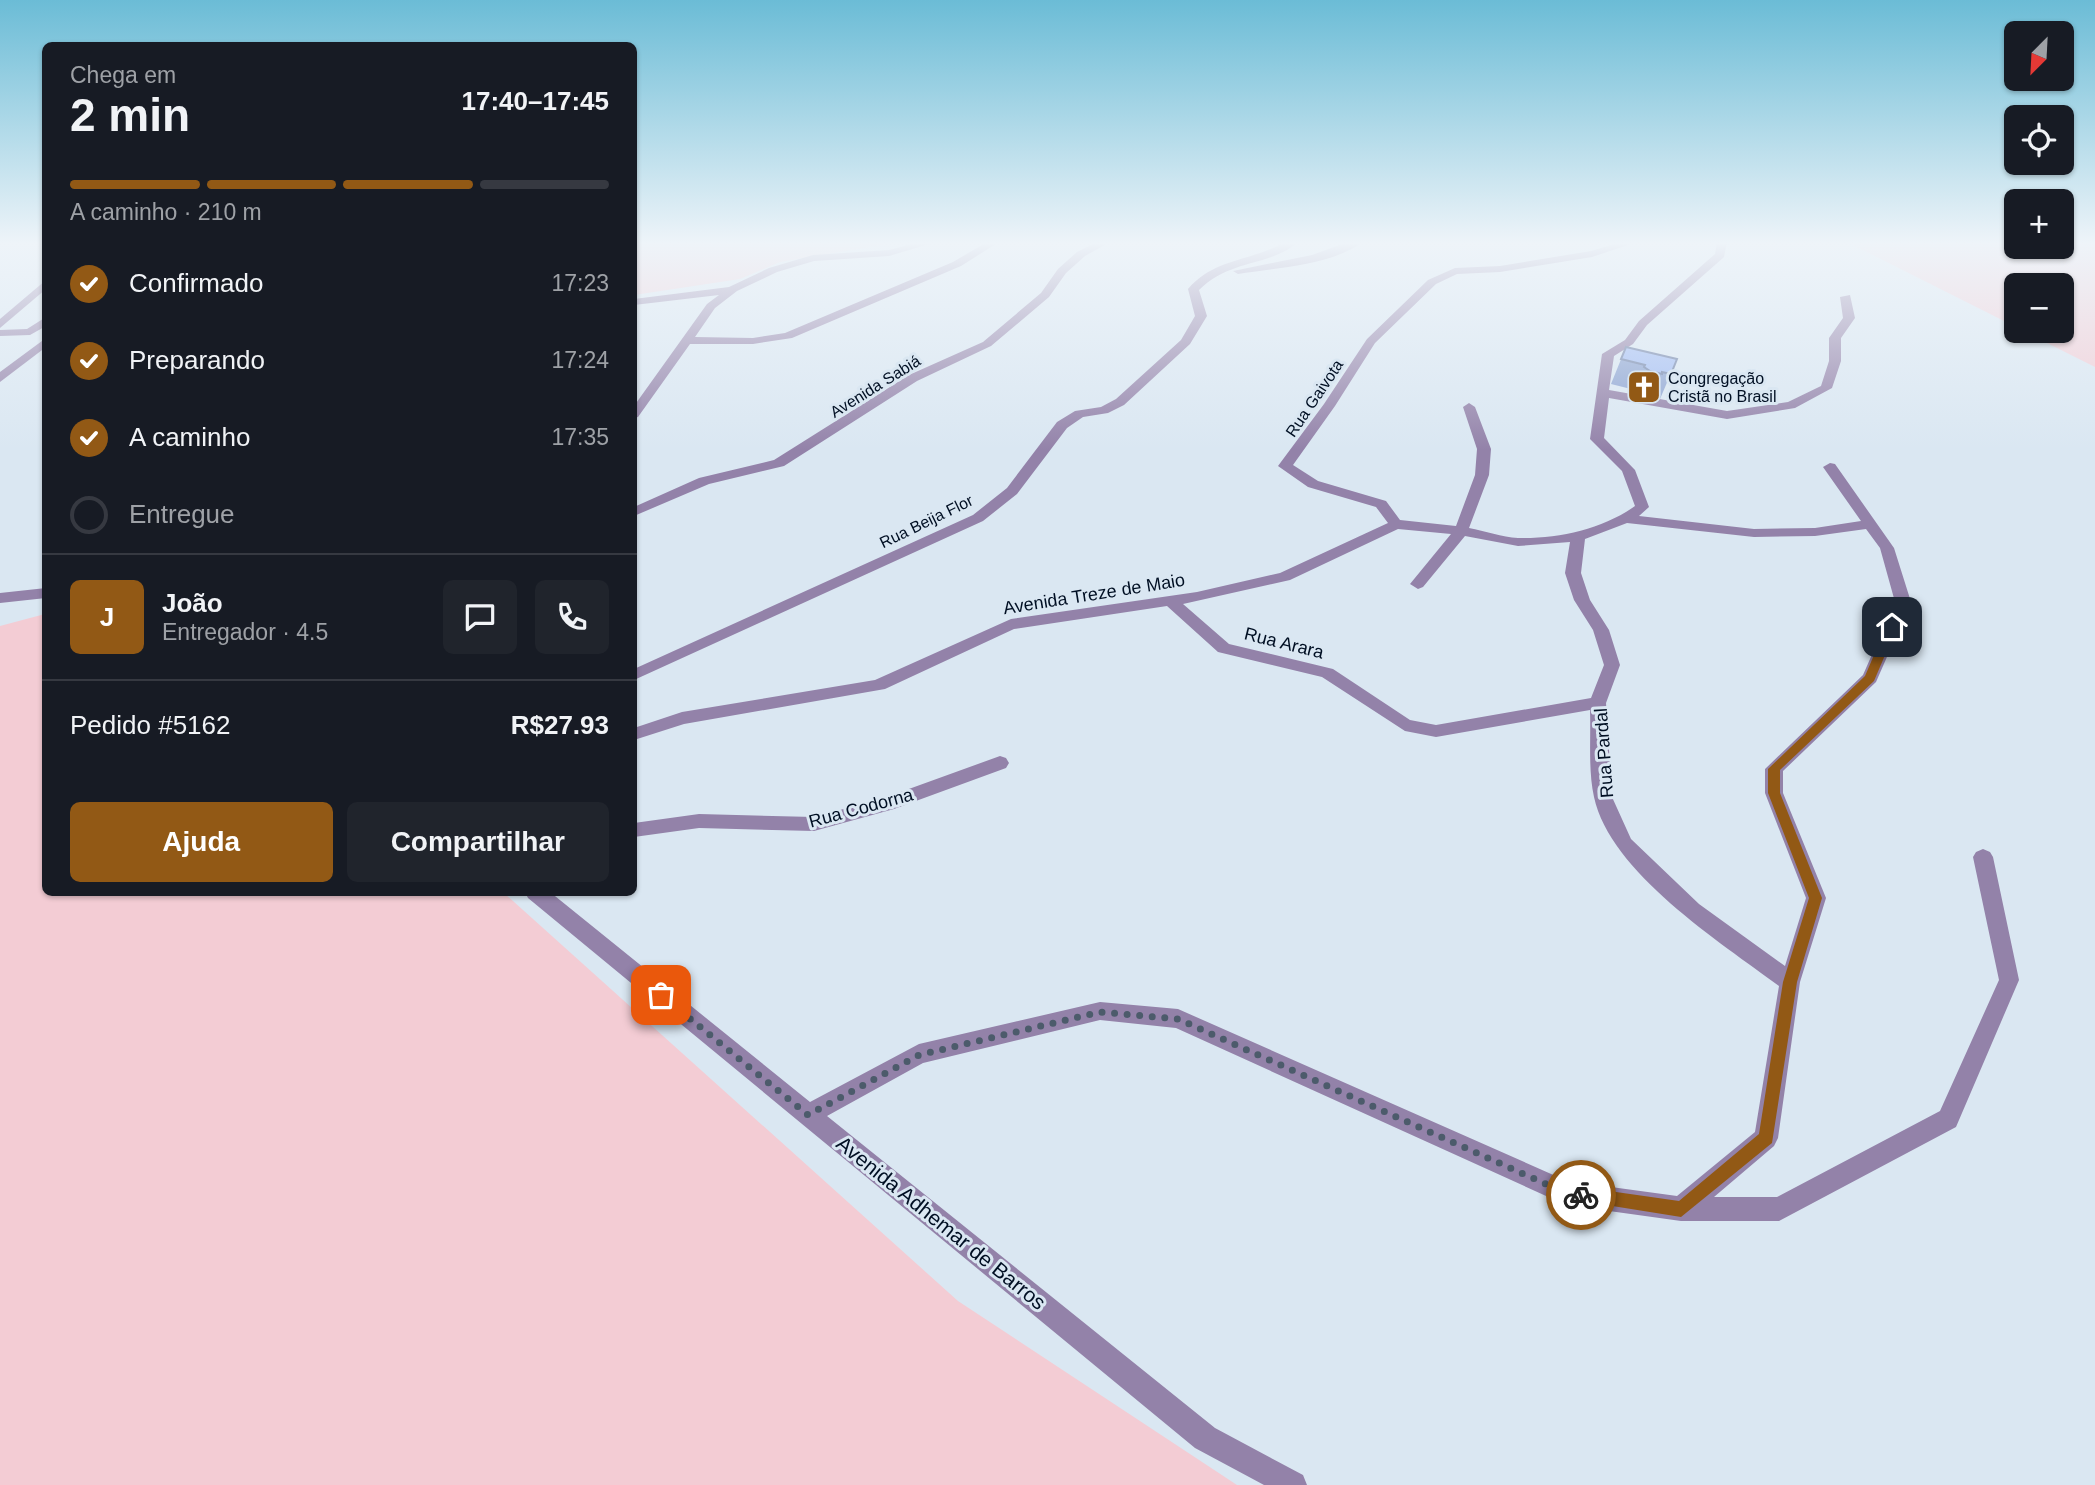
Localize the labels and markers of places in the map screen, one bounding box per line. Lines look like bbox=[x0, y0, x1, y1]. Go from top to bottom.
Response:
church icon: Congregação Cristã no Brasil bbox=[1625, 368, 1663, 406]
place label: Congregação Cristã no Brasil bbox=[1668, 370, 1776, 405]
pin bbox=[1862, 597, 1922, 657]
pin bbox=[631, 965, 691, 1025]

